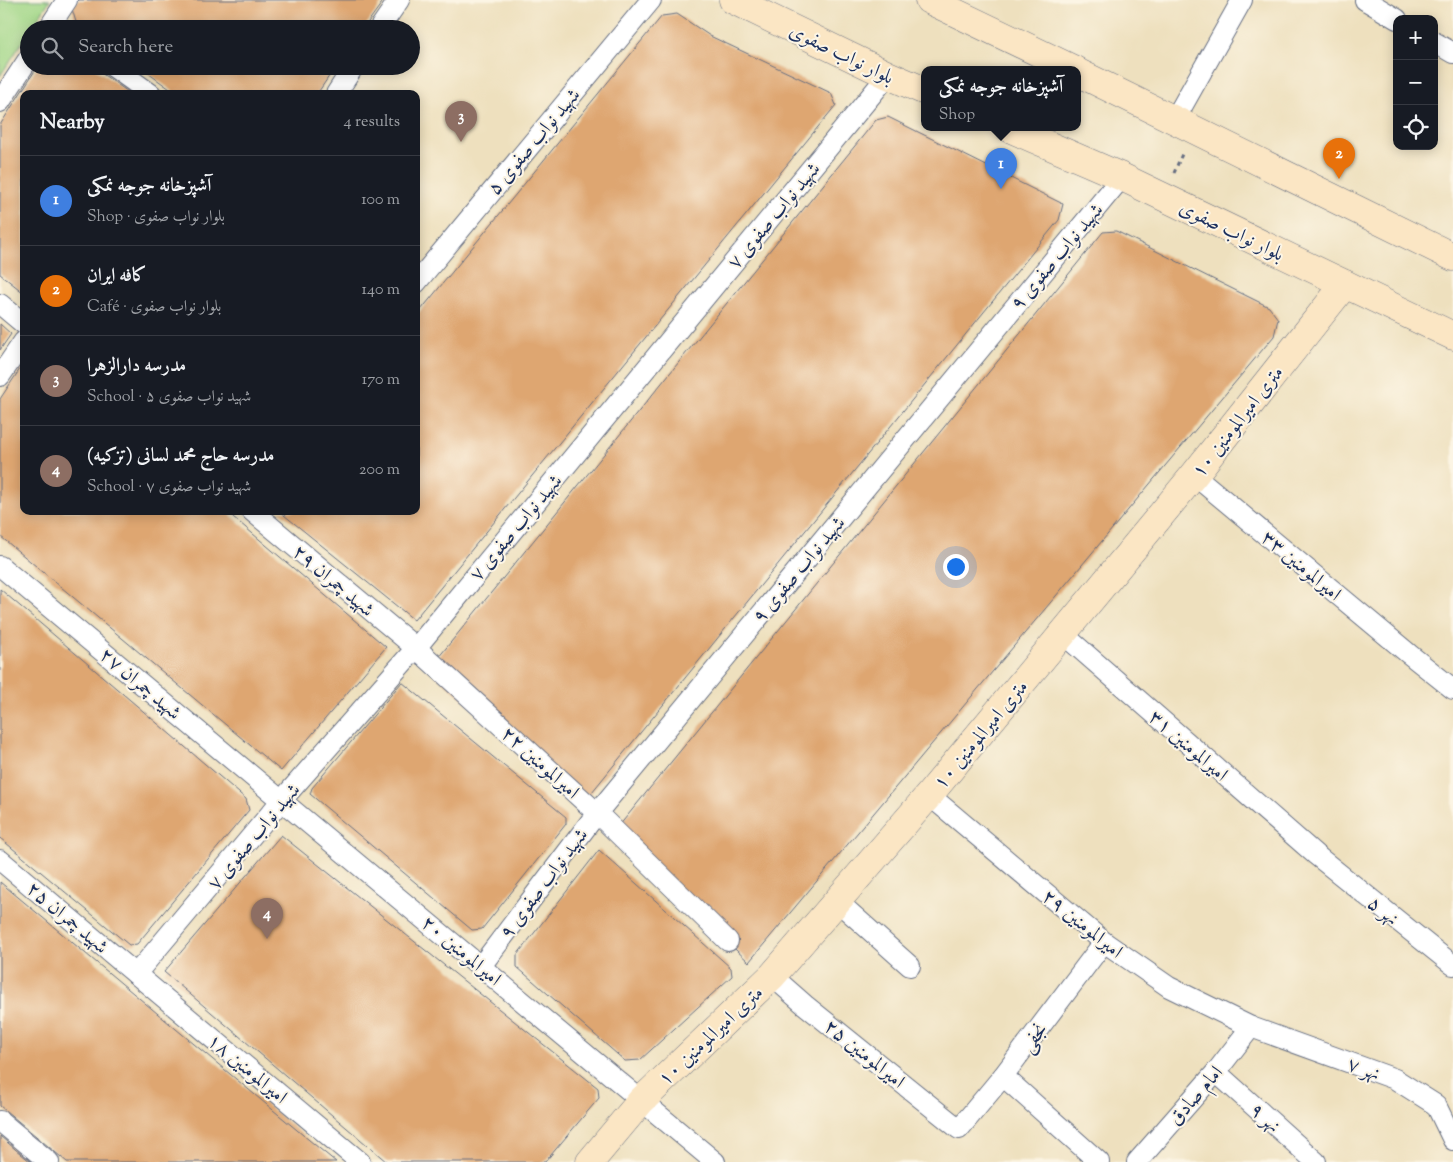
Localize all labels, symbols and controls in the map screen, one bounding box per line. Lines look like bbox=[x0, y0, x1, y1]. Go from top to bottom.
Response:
map controls bbox=[1393, 15, 1438, 150]
button: + bbox=[1393, 15, 1438, 60]
street label: بلوار نواب صفوی bbox=[784, 17, 898, 93]
search box bbox=[20, 20, 420, 75]
icon: search bbox=[38, 34, 66, 62]
text: Search here bbox=[78, 34, 173, 61]
button: − bbox=[1393, 60, 1438, 105]
popup bbox=[921, 66, 1081, 131]
text: آشپزخانه جوجه نمکی bbox=[939, 74, 1063, 101]
street label: شهید نواب صفوی ۵ bbox=[481, 83, 588, 203]
pin: 3 bbox=[445, 101, 477, 142]
text: Shop bbox=[939, 104, 975, 127]
button: locate bbox=[1393, 105, 1438, 150]
text: Nearby bbox=[40, 108, 105, 138]
text: 4 results bbox=[344, 111, 400, 134]
pin: 2 bbox=[1323, 138, 1355, 179]
pin: 1 bbox=[985, 148, 1017, 189]
street label: شهید نواب صفوی ۷ bbox=[721, 157, 828, 277]
text: آشپزخانه جوجه نمکی bbox=[87, 173, 211, 200]
text: 1 bbox=[53, 189, 59, 212]
text: 100 m bbox=[361, 189, 400, 212]
street label: بلوار نواب صفوی bbox=[1174, 194, 1288, 270]
street label: شهید نواب صفوی ۹ bbox=[1004, 198, 1111, 318]
text: Shop · بلوار نواب صفوی bbox=[87, 206, 225, 229]
text: کافه ایران bbox=[87, 263, 147, 290]
text: 2 bbox=[52, 279, 60, 302]
text: 140 m bbox=[362, 279, 400, 302]
text: Café · بلوار نواب صفوی bbox=[87, 296, 221, 319]
text: مدرسه دارالزهرا bbox=[87, 353, 186, 380]
street label: ۱۰ متری امیرالمومنین bbox=[1186, 360, 1292, 485]
text: 3 bbox=[53, 369, 59, 392]
text: 170 m bbox=[362, 369, 400, 392]
text: School · شهید نواب صفوی ۵ bbox=[87, 386, 251, 409]
text: مدرسه حاج محمد لسانی (تزکیه) bbox=[87, 443, 274, 470]
text: 4 bbox=[52, 459, 60, 482]
text: 200 m bbox=[359, 459, 400, 482]
street label: شهید نواب صفوی ۷ bbox=[463, 469, 570, 589]
text: School · شهید نواب صفوی ۷ bbox=[87, 476, 251, 499]
street label: شهید نواب صفوی ۹ bbox=[746, 511, 853, 631]
street label: امیرالمومنین ۳۳ bbox=[1254, 525, 1347, 609]
street label: شهید چمران ۲۹ bbox=[285, 539, 380, 625]
your location bbox=[943, 554, 969, 580]
street label: شهید چمران ۲۷ bbox=[92, 642, 187, 728]
street label: ۱۰ متری امیرالمومنین bbox=[927, 674, 1037, 797]
street label: امیرالمومنین ۳۱ bbox=[1141, 704, 1233, 790]
street label: امیرالمومنین ۲۲ bbox=[494, 721, 585, 807]
street label: شهید نواب صفوی ۷ bbox=[201, 778, 308, 898]
street label: شهید نواب صفوی ۹ bbox=[494, 823, 596, 946]
street label: شهید چمران ۲۵ bbox=[19, 876, 114, 962]
street label: امیرالمومنین ۲۹ bbox=[1035, 883, 1128, 967]
street label: نهر ۵ bbox=[1360, 890, 1405, 934]
pin: 4 bbox=[251, 898, 283, 939]
street label: امیرالمومنین ۲۰ bbox=[414, 910, 507, 994]
street label: ۱۰ متری امیرالمومنین bbox=[652, 980, 771, 1094]
street label: امیرالمومنین ۲۵ bbox=[817, 1013, 910, 1097]
street label: نجفی bbox=[1014, 1017, 1056, 1060]
street label: امیرالمومنین ۱۸ bbox=[200, 1028, 293, 1112]
street label: نهر ۷ bbox=[1342, 1051, 1384, 1090]
street label: امام صادق bbox=[1163, 1060, 1232, 1134]
street label: نهر ۹ bbox=[1242, 1097, 1286, 1141]

